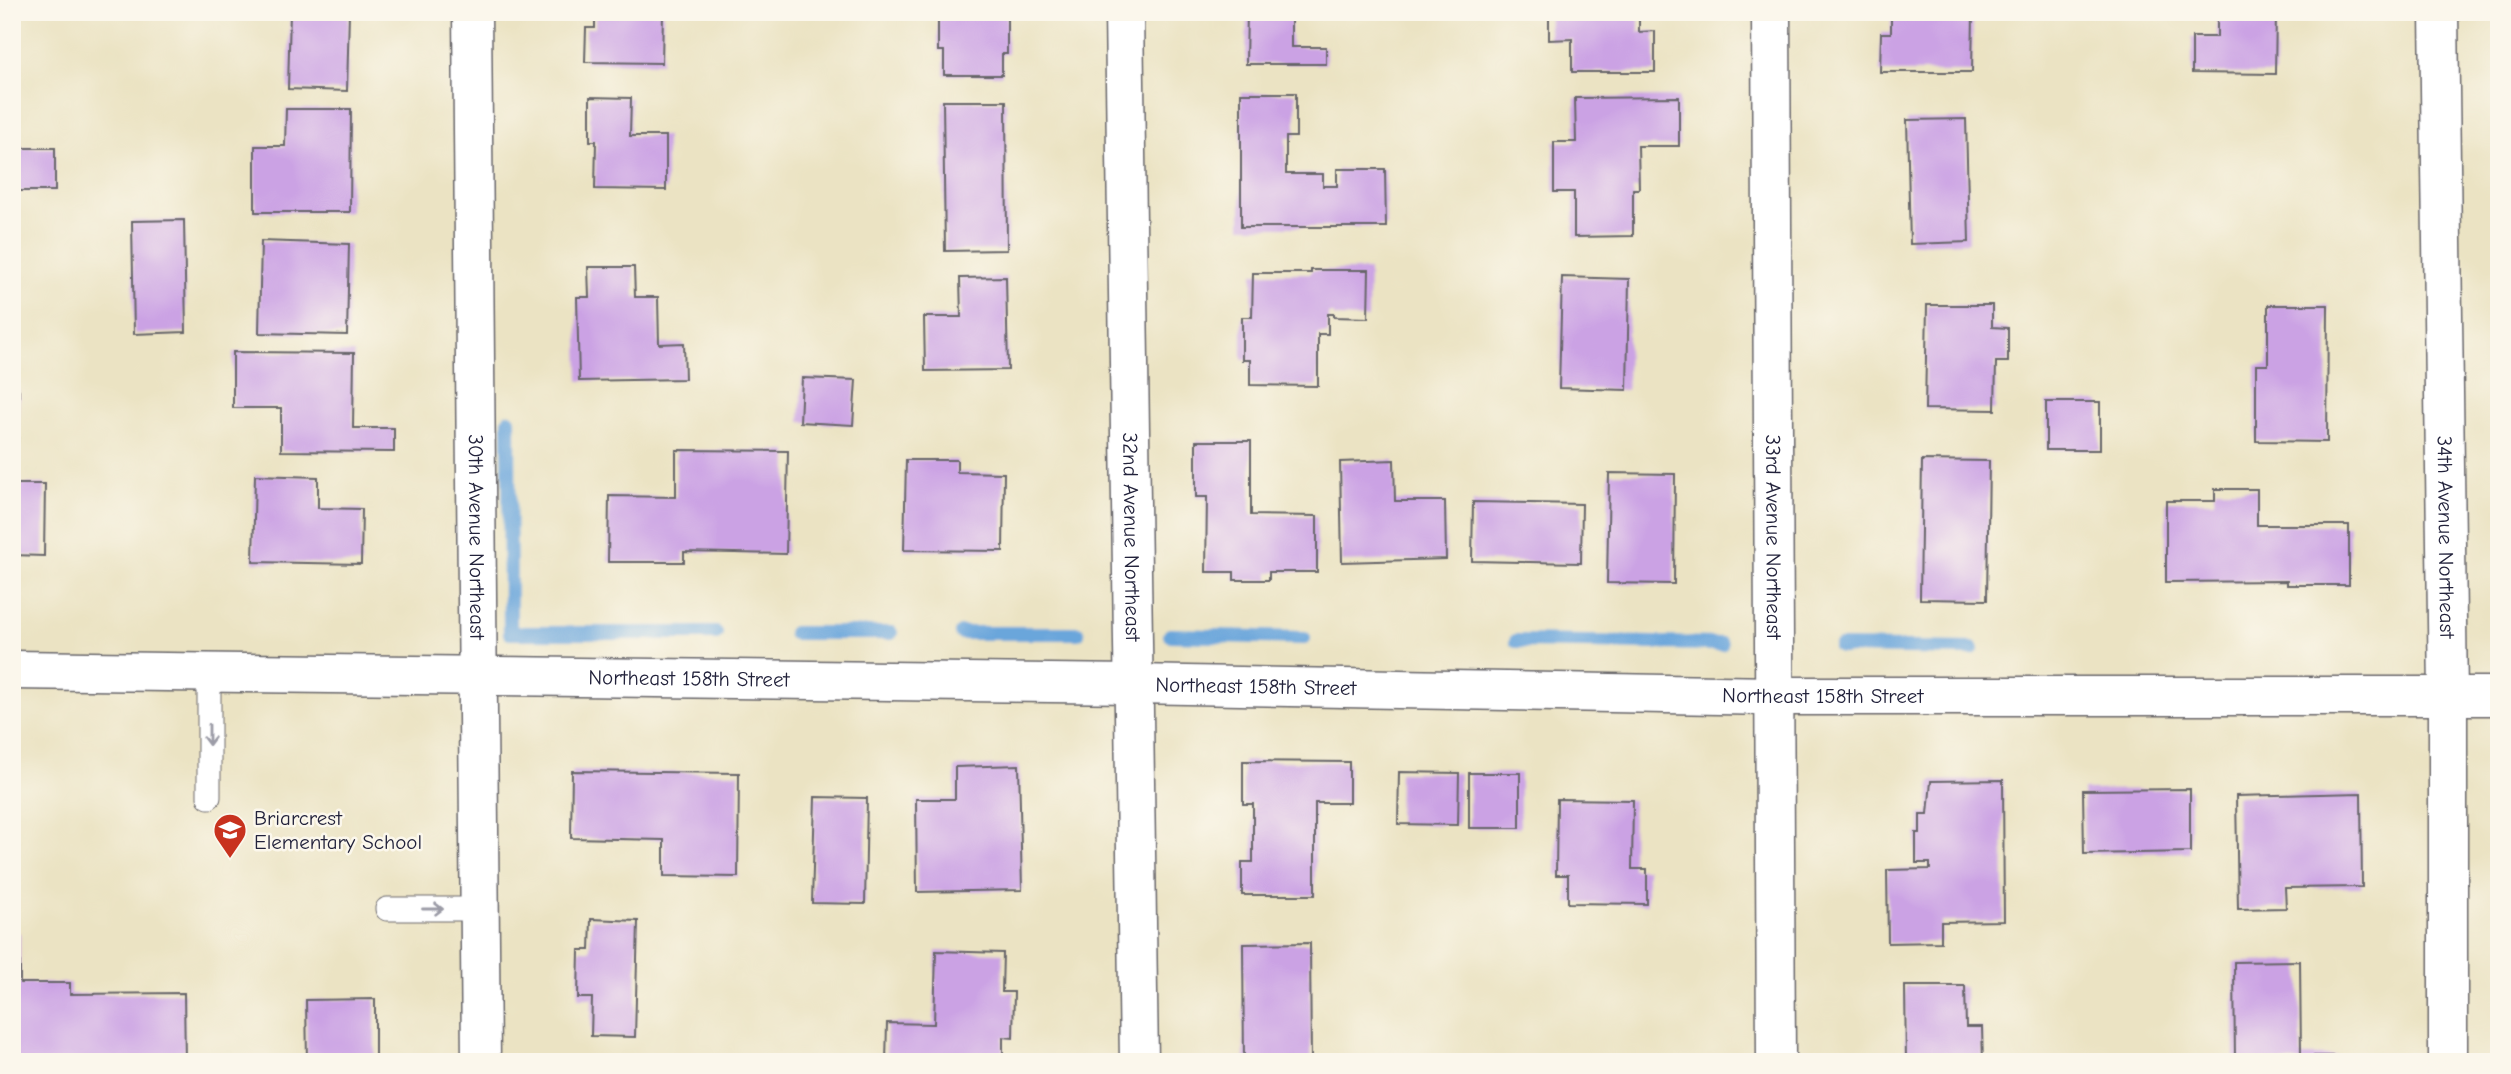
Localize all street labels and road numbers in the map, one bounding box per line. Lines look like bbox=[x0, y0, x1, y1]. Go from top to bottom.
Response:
street label: 32nd Avenue Northeast bbox=[1118, 432, 1145, 643]
street label: 30th Avenue Northeast bbox=[464, 434, 489, 641]
street label: 33rd Avenue Northeast bbox=[1761, 435, 1786, 640]
street label: 34th Avenue Northeast bbox=[2433, 435, 2459, 639]
street label: Northeast 158th Street bbox=[588, 665, 791, 692]
street label: Northeast 158th Street bbox=[1155, 672, 1358, 700]
street label: Northeast 158th Street bbox=[1722, 683, 1924, 708]

